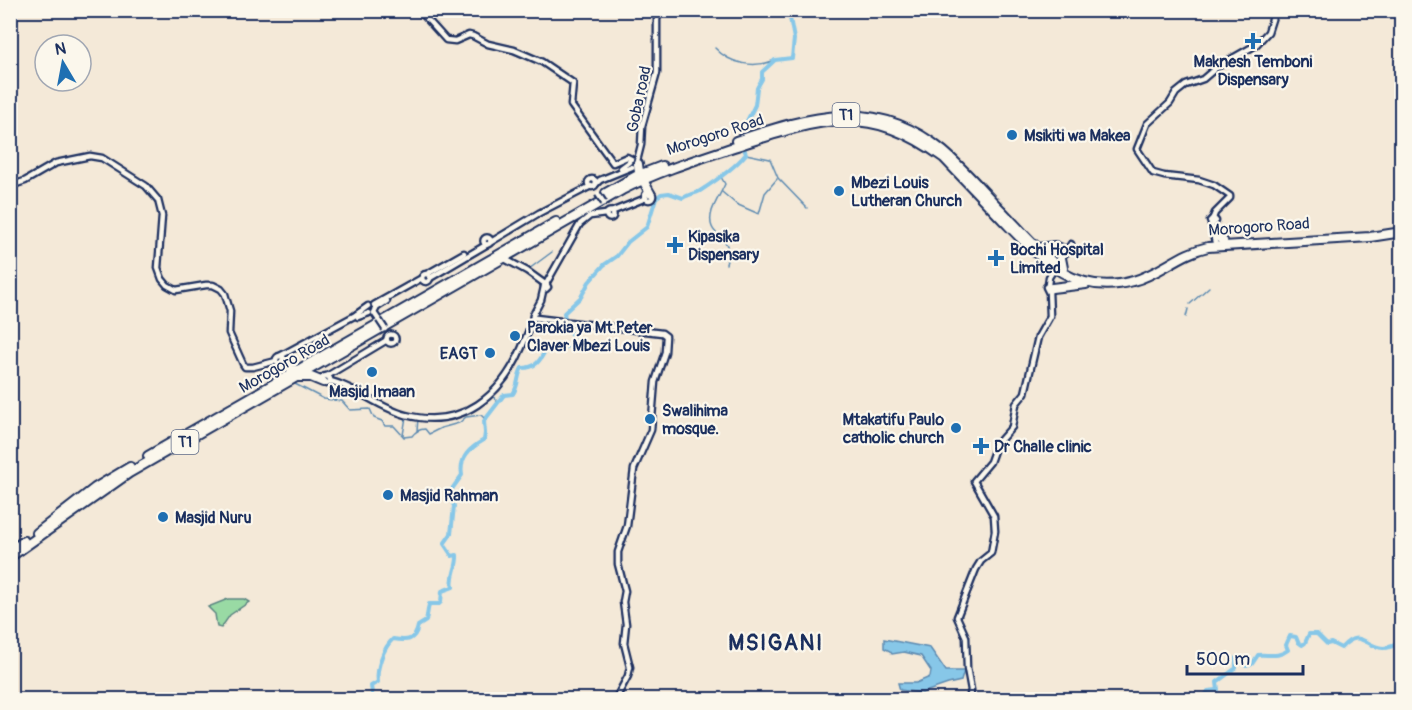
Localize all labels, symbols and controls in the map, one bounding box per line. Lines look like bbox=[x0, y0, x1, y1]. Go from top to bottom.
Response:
marker: Maknesh Temboni Dispensary bbox=[1244, 32, 1262, 50]
north arrow bbox=[33, 33, 93, 93]
text: N bbox=[54, 38, 68, 60]
place label: Maknesh Temboni Dispensary bbox=[1194, 52, 1313, 90]
street label: Goba road bbox=[622, 64, 656, 134]
road number: T1 bbox=[832, 103, 860, 127]
street label: Morogoro Road bbox=[664, 110, 767, 160]
place label: Msikiti wa Makea bbox=[1024, 126, 1131, 146]
marker: Msikiti wa Makea bbox=[1005, 128, 1019, 142]
place label: Mbezi Louis Lutheran Church bbox=[851, 173, 962, 211]
marker: Mbezi Louis Lutheran Church bbox=[832, 184, 846, 198]
street label: Morogoro Road bbox=[1208, 213, 1310, 241]
place label: Kipasika Dispensary bbox=[688, 227, 759, 265]
marker: Kipasika Dispensary bbox=[666, 236, 684, 254]
place label: Bochi Hospital Limited bbox=[1010, 240, 1104, 278]
marker: Bochi Hospital Limited bbox=[987, 249, 1005, 267]
place label: Parokia ya Mt.Peter Claver Mbezi Louis bbox=[527, 318, 653, 356]
marker: Parokia ya Mt.Peter Claver Mbezi Louis bbox=[508, 329, 522, 343]
street label: Morogoro Road bbox=[236, 330, 333, 398]
place label: EAGT bbox=[440, 344, 478, 364]
marker: EAGT bbox=[483, 346, 497, 360]
marker: Masjid Imaan bbox=[365, 365, 379, 379]
place label: Masjid Imaan bbox=[329, 382, 415, 402]
place label: Swalihima mosque. bbox=[662, 401, 729, 439]
place label: Mtakatifu Paulo catholic church bbox=[842, 410, 944, 448]
marker: Swalihima mosque. bbox=[643, 412, 657, 426]
marker: Mtakatifu Paulo catholic church bbox=[949, 421, 963, 435]
road number: T1 bbox=[172, 430, 198, 454]
marker: Dr Challe clinic bbox=[972, 437, 990, 455]
place label: Dr Challe clinic bbox=[994, 437, 1092, 457]
place label: Masjid Rahman bbox=[400, 486, 498, 506]
marker: Masjid Rahman bbox=[381, 488, 395, 502]
place label: Masjid Nuru bbox=[175, 508, 252, 528]
marker: Masjid Nuru bbox=[156, 510, 170, 524]
district label: MSIGANI bbox=[728, 629, 824, 657]
scale bar bbox=[1187, 638, 1302, 676]
text: 500 m bbox=[1196, 648, 1250, 671]

